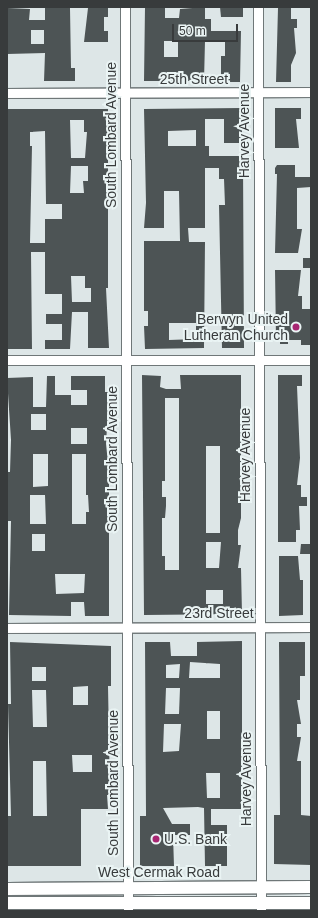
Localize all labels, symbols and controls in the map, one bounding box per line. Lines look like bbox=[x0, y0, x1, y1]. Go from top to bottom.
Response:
scale bar bbox=[174, 16, 240, 42]
text: 50 m bbox=[179, 24, 206, 38]
street label: South Lombard Avenue bbox=[103, 62, 119, 208]
street label: 25th Street bbox=[160, 71, 228, 87]
street label: Harvey Avenue bbox=[236, 83, 252, 179]
place label: Berwyn United Lutheran Church bbox=[184, 311, 288, 344]
marker: Berwyn United Lutheran Church bbox=[291, 322, 301, 332]
street label: South Lombard Avenue bbox=[104, 386, 120, 532]
street label: Harvey Avenue bbox=[237, 407, 253, 503]
street label: 23rd Street bbox=[184, 605, 254, 621]
street label: South Lombard Avenue bbox=[105, 710, 121, 856]
street label: Harvey Avenue bbox=[238, 731, 254, 827]
place label: U.S. Bank bbox=[164, 831, 227, 847]
marker: U.S. Bank bbox=[151, 834, 161, 844]
street label: West Cermak Road bbox=[98, 864, 220, 880]

